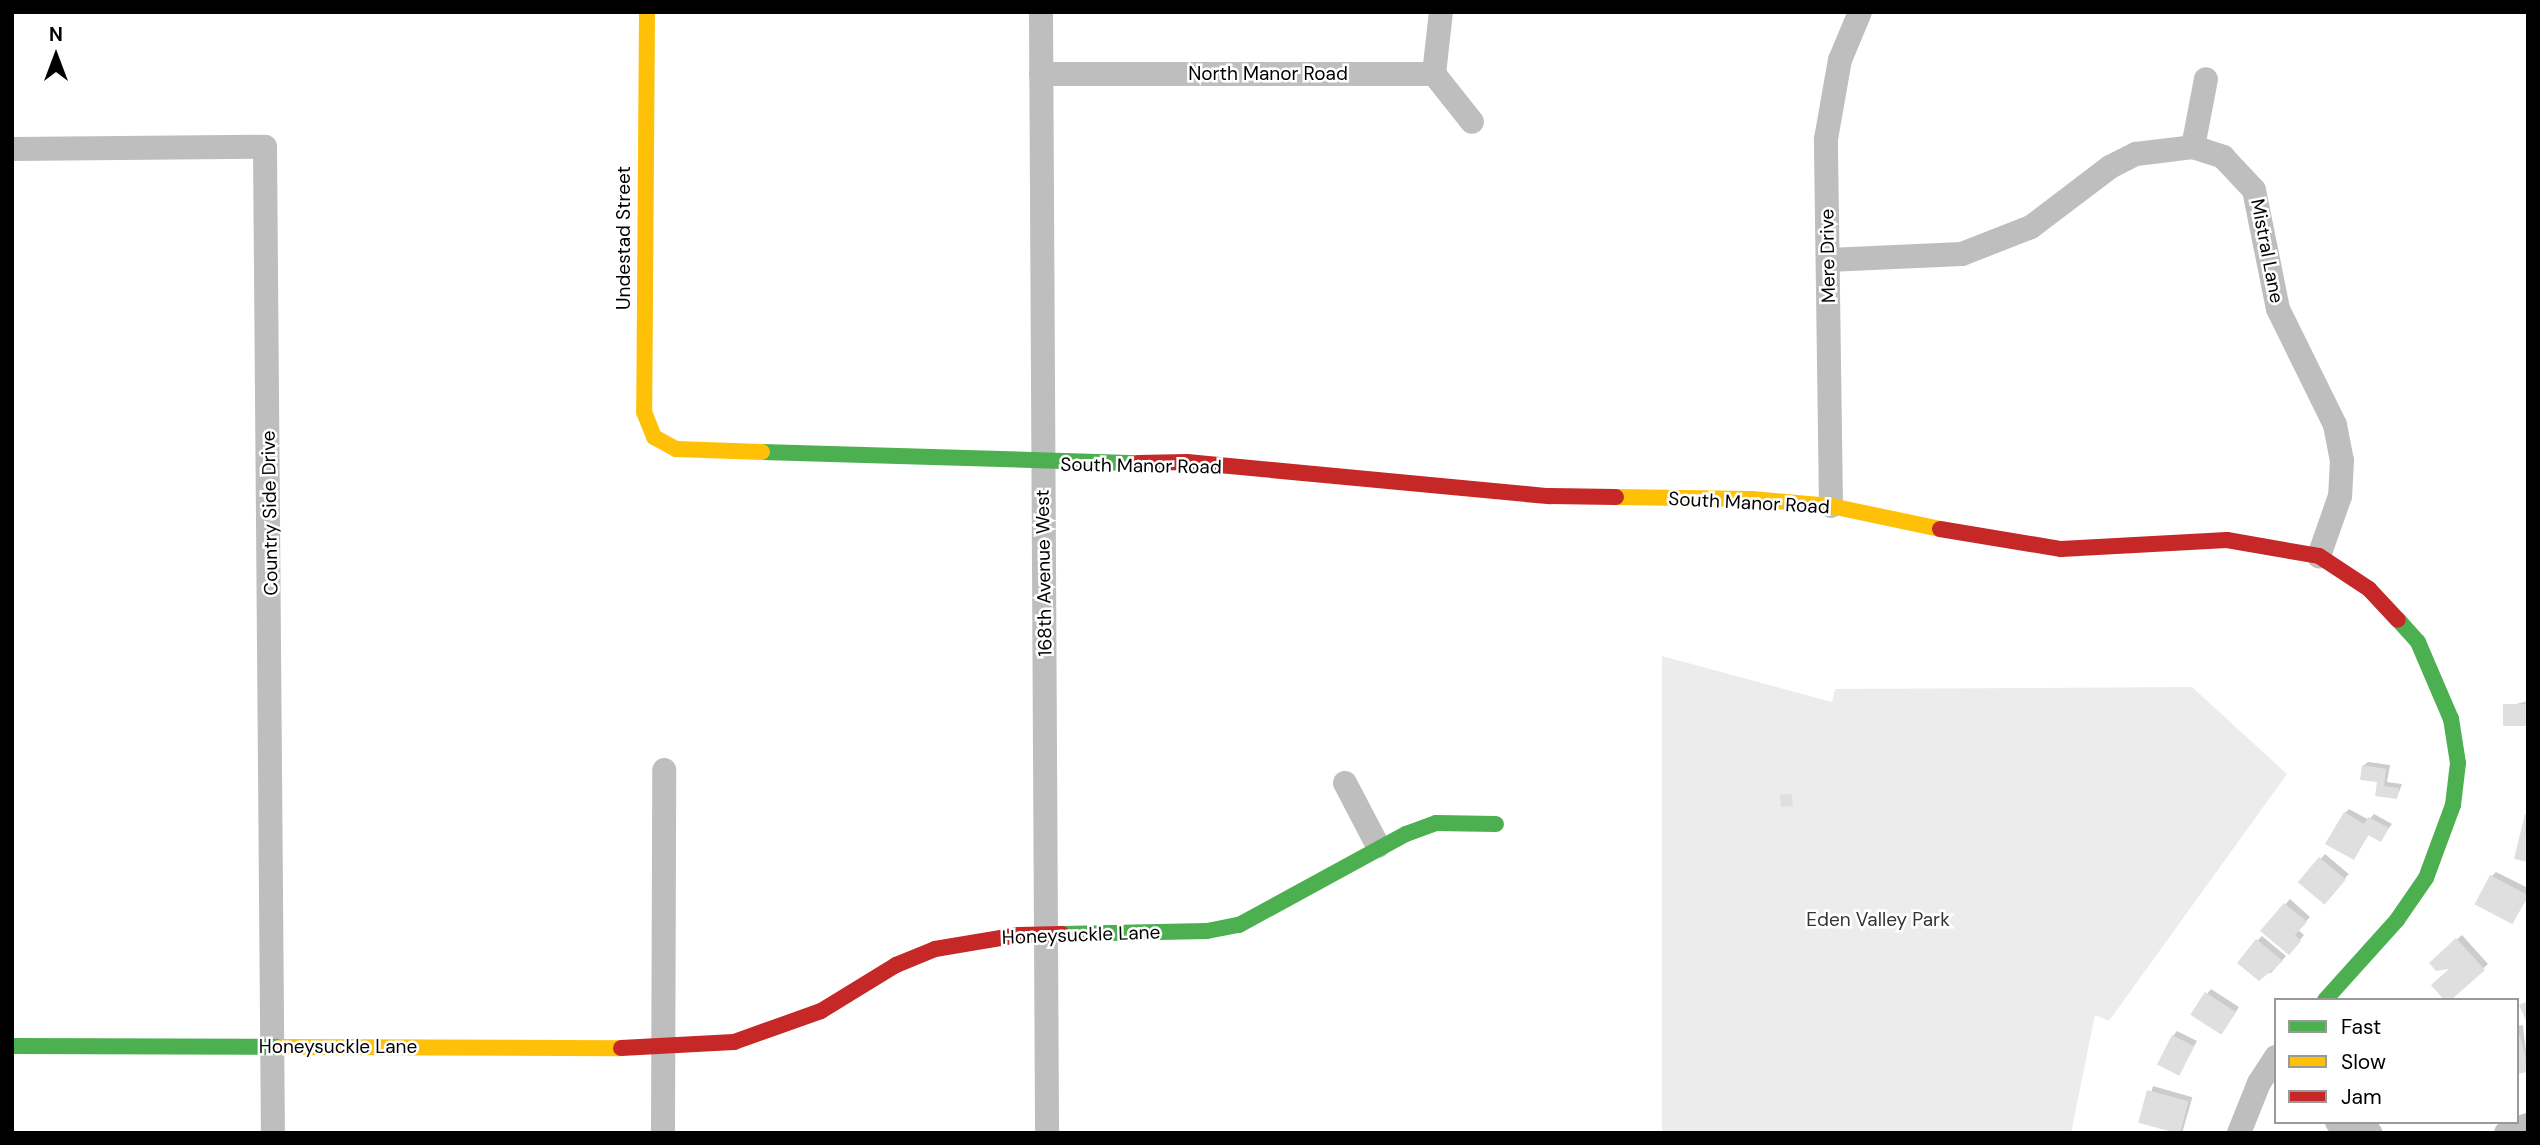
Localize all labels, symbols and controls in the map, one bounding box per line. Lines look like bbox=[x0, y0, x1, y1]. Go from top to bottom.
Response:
north arrow bbox=[21, 21, 91, 91]
text: N bbox=[49, 22, 63, 47]
street label: North Manor Road bbox=[1188, 63, 1348, 85]
street label: Undestad Street bbox=[613, 166, 635, 310]
street label: Mistral Lane bbox=[2246, 197, 2288, 305]
street label: Mere Drive bbox=[1816, 209, 1840, 303]
street label: Country Side Drive bbox=[257, 430, 283, 596]
street label: South Manor Road bbox=[1060, 453, 1222, 479]
street label: South Manor Road bbox=[1668, 487, 1830, 519]
street label: 168th Avenue West bbox=[1031, 489, 1057, 657]
park label: Eden Valley Park bbox=[1806, 909, 1950, 931]
street label: Honeysuckle Lane bbox=[1001, 921, 1161, 949]
legend bbox=[2274, 998, 2519, 1124]
text: Fast bbox=[2341, 1013, 2381, 1041]
street label: Honeysuckle Lane bbox=[259, 1036, 417, 1058]
text: Slow bbox=[2341, 1048, 2386, 1076]
text: Jam bbox=[2341, 1083, 2382, 1111]

